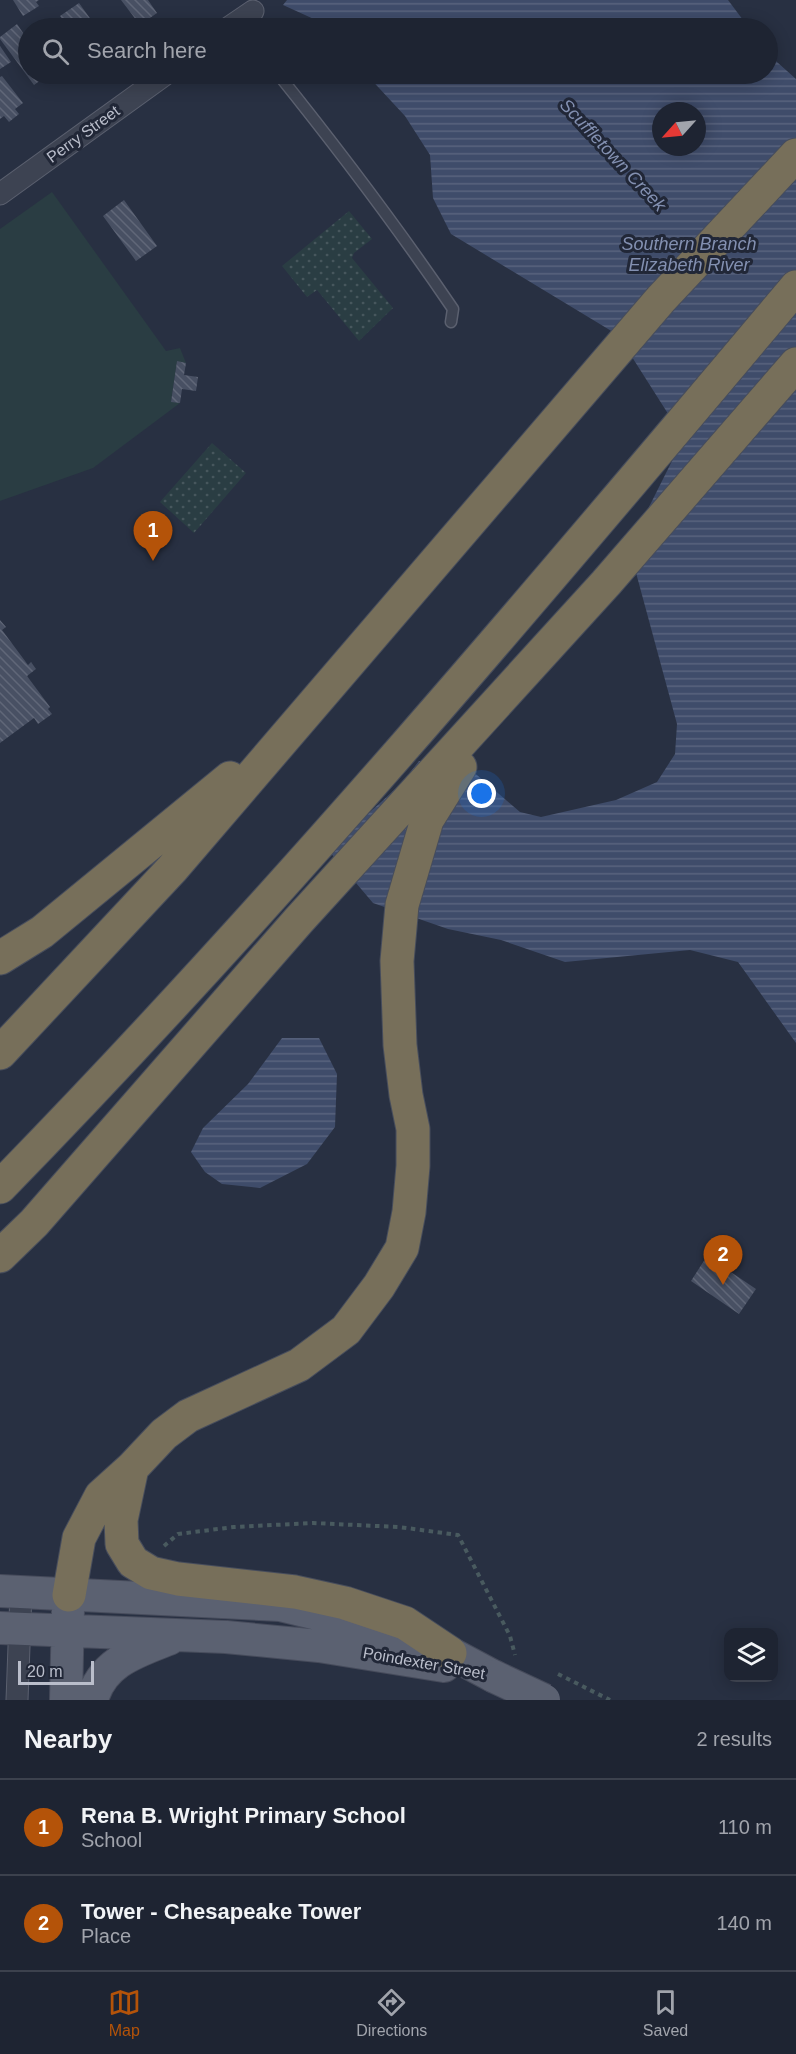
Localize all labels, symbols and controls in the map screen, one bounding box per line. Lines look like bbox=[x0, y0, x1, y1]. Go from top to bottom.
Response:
search box bbox=[18, 18, 778, 84]
icon: search bbox=[39, 35, 72, 68]
text: Search here bbox=[87, 38, 207, 63]
water label: Scuffletown Creek bbox=[556, 95, 671, 216]
street label: Perry Street bbox=[43, 102, 123, 166]
north arrow bbox=[652, 102, 706, 156]
water label: Southern Branch Elizabeth River bbox=[621, 234, 757, 275]
pin: 1 bbox=[134, 512, 172, 561]
your location bbox=[467, 779, 496, 808]
pin: 2 bbox=[704, 1236, 742, 1285]
map controls bbox=[724, 1628, 778, 1682]
button: layers bbox=[724, 1628, 778, 1682]
street label: Poindexter Street bbox=[362, 1644, 487, 1682]
scale bar bbox=[18, 1658, 94, 1686]
text: 20 m bbox=[27, 1663, 63, 1680]
text: Nearby bbox=[24, 1724, 112, 1754]
text: 2 results bbox=[696, 1728, 772, 1750]
text: Rena B. Wright Primary School bbox=[81, 1803, 406, 1828]
text: 1 bbox=[38, 1816, 49, 1838]
text: 110 m bbox=[718, 1816, 772, 1838]
text: School bbox=[81, 1829, 142, 1851]
text: Tower - Chesapeake Tower bbox=[81, 1899, 361, 1924]
text: 2 bbox=[38, 1912, 49, 1934]
text: 140 m bbox=[716, 1912, 772, 1934]
text: Place bbox=[81, 1925, 131, 1947]
tab: Map bbox=[108, 1986, 141, 2040]
tab: Directions bbox=[356, 1986, 427, 2040]
tab: Saved bbox=[643, 1986, 688, 2040]

